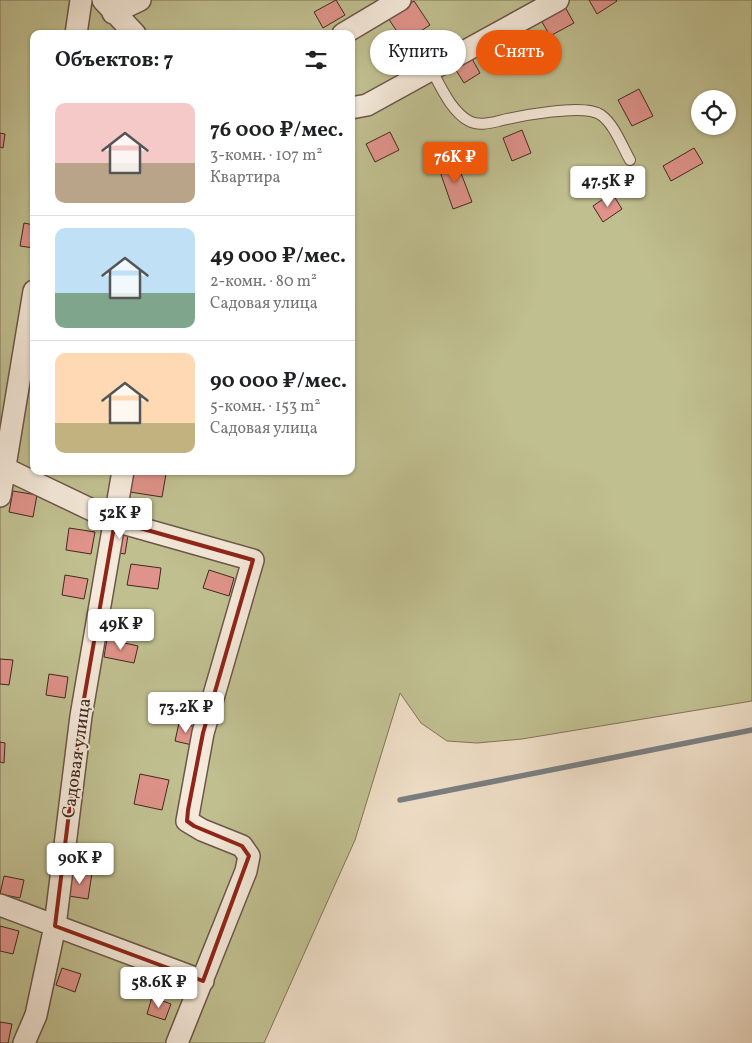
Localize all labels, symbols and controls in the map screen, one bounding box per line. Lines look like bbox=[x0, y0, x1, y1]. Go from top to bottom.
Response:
chip: Купить bbox=[370, 30, 466, 75]
chip: Снять bbox=[476, 30, 562, 75]
text: Объектов: 7 bbox=[55, 46, 174, 75]
icon: filters bbox=[302, 46, 330, 74]
map controls bbox=[691, 90, 736, 135]
button: locate bbox=[691, 90, 736, 135]
text: 76 000 ₽/мес. bbox=[210, 116, 344, 145]
icon: home bbox=[95, 123, 155, 183]
pin: 76K ₽ bbox=[420, 142, 490, 184]
text: 3-комн. · 107 m² bbox=[210, 145, 322, 167]
text: 76K ₽ bbox=[434, 147, 476, 169]
pin: 47.5K ₽ bbox=[562, 166, 654, 208]
text: Квартира bbox=[210, 167, 280, 189]
text: 47.5K ₽ bbox=[581, 171, 635, 193]
text: 49 000 ₽/мес. bbox=[210, 242, 346, 271]
icon: home bbox=[95, 248, 155, 308]
text: 2-комн. · 80 m² bbox=[210, 271, 317, 293]
text: Садовая улица bbox=[210, 293, 318, 315]
text: 90 000 ₽/мес. bbox=[210, 367, 347, 396]
icon: home bbox=[95, 373, 155, 433]
text: 5-комн. · 153 m² bbox=[210, 396, 320, 418]
text: Садовая улица bbox=[210, 418, 318, 440]
pin: 52K ₽ bbox=[85, 498, 155, 540]
text: 52K ₽ bbox=[99, 503, 141, 525]
pin: 49K ₽ bbox=[86, 608, 156, 651]
text: 49K ₽ bbox=[99, 614, 143, 636]
pin: 73.2K ₽ bbox=[140, 692, 232, 734]
street label: Садовая улица bbox=[57, 696, 98, 820]
text: 73.2K ₽ bbox=[159, 697, 213, 719]
pin: 90K ₽ bbox=[45, 842, 115, 885]
text: 90K ₽ bbox=[58, 848, 102, 870]
pin: 58.6K ₽ bbox=[113, 966, 205, 1009]
text: 58.6K ₽ bbox=[131, 972, 187, 994]

